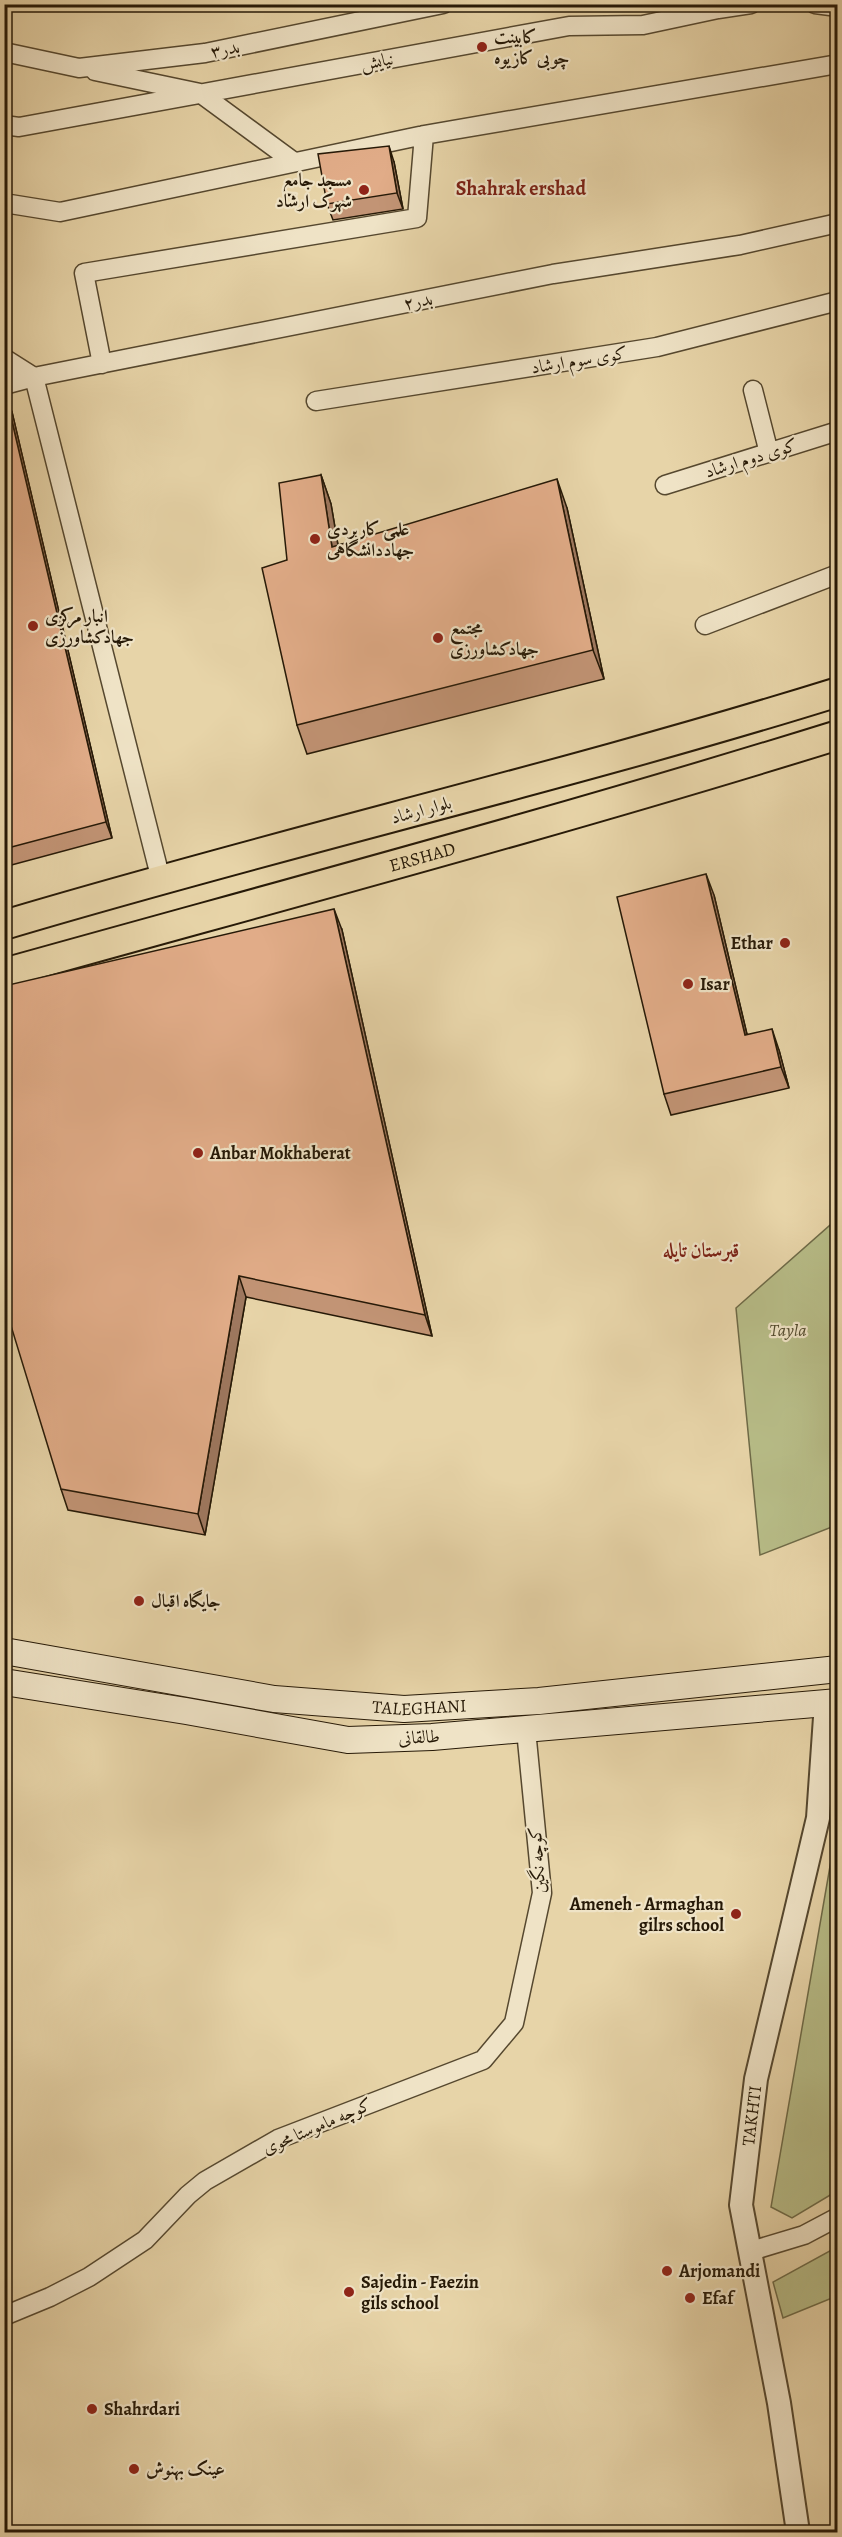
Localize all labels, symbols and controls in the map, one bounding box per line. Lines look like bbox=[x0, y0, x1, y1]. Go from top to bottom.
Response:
place label: کابینت چوبی کازیوه bbox=[494, 25, 569, 71]
street label: بدر۳ bbox=[208, 34, 242, 64]
marker: کابینت چوبی کازیوه bbox=[475, 40, 489, 54]
street label: نیایش bbox=[359, 46, 395, 76]
place label: مسجد جامع شهرک ارشاد bbox=[276, 168, 352, 213]
district label: Shahrak ershad bbox=[456, 175, 586, 202]
marker: مسجد جامع شهرک ارشاد bbox=[357, 183, 371, 197]
street label: بدر۲ bbox=[401, 286, 435, 316]
street label: کوی سوم ارشاد bbox=[529, 341, 629, 383]
street label: کوی دوم ارشاد bbox=[702, 433, 802, 487]
place label: علمی کاربردی جهاددانشگاهی bbox=[326, 517, 414, 562]
marker: علمی کاربردی جهاددانشگاهی bbox=[308, 532, 322, 546]
place label: انبار مرکزی جهادکشاورزی bbox=[45, 604, 134, 649]
place label: مجتمع جهادکشاورزی bbox=[450, 616, 539, 661]
marker: انبار مرکزی جهادکشاورزی bbox=[26, 619, 40, 633]
marker: مجتمع جهادکشاورزی bbox=[431, 631, 445, 645]
street label: بلوار ارشاد bbox=[388, 790, 454, 830]
street label: ERSHAD bbox=[386, 836, 458, 878]
place label: Ethar bbox=[730, 931, 774, 955]
marker: Ethar bbox=[778, 936, 792, 950]
place label: Isar bbox=[700, 972, 730, 996]
marker: Isar bbox=[681, 977, 695, 991]
place label: Anbar Mokhaberat bbox=[209, 1141, 351, 1165]
marker: Anbar Mokhaberat bbox=[191, 1146, 205, 1160]
district label: قبرستان تایله bbox=[663, 1237, 739, 1264]
park label: Tayla bbox=[769, 1318, 807, 1342]
place label: جایگاه اقبال bbox=[151, 1589, 221, 1613]
marker: جایگاه اقبال bbox=[132, 1594, 146, 1608]
street label: TALEGHANI bbox=[371, 1693, 467, 1721]
street label: طالقانی bbox=[398, 1724, 440, 1750]
street label: کوچه نگین bbox=[523, 1826, 552, 1894]
place label: Ameneh - Armaghan gilrs school bbox=[569, 1892, 724, 1937]
marker: Ameneh - Armaghan gilrs school bbox=[729, 1907, 743, 1921]
street label: TAKHTI bbox=[736, 2084, 767, 2147]
street label: کوچه ماموستا محوی bbox=[259, 2092, 376, 2161]
place label: Arjomandi bbox=[678, 2259, 760, 2283]
marker: Arjomandi bbox=[660, 2264, 674, 2278]
place label: Sajedin - Faezin gils school bbox=[361, 2270, 479, 2315]
marker: Sajedin - Faezin gils school bbox=[342, 2285, 356, 2299]
place label: Efaf bbox=[702, 2286, 736, 2310]
marker: Efaf bbox=[683, 2291, 697, 2305]
place label: Shahrdari bbox=[104, 2397, 180, 2421]
marker: Shahrdari bbox=[85, 2402, 99, 2416]
place label: عینک بهنوش bbox=[146, 2457, 225, 2481]
marker: عینک بهنوش bbox=[127, 2462, 141, 2476]

